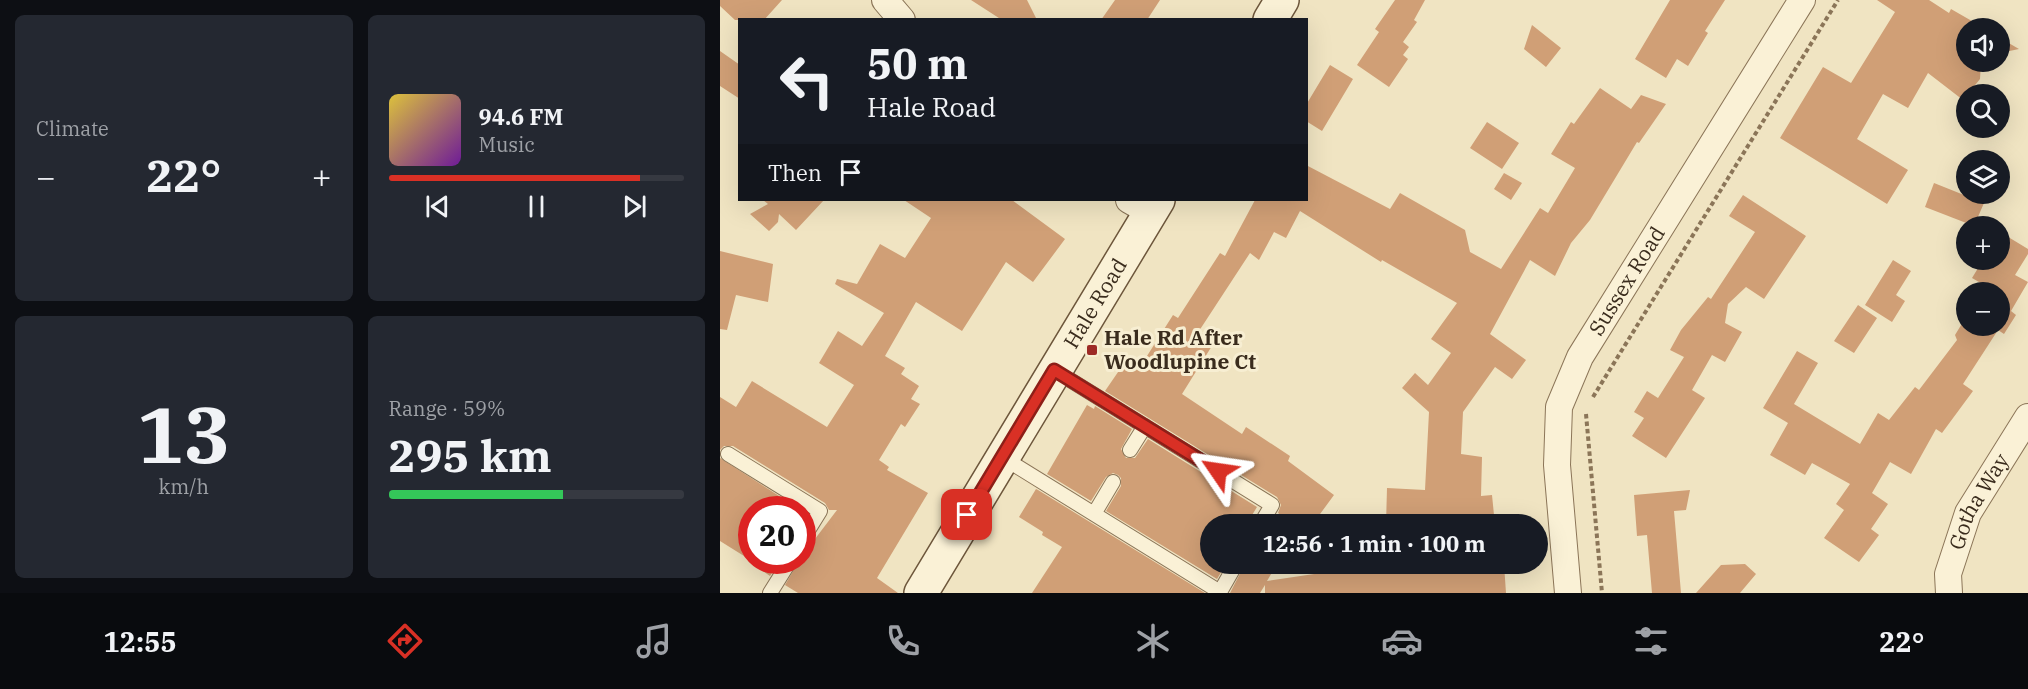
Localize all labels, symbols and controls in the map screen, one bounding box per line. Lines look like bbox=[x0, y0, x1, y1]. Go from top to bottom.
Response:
map controls bbox=[1956, 18, 2010, 336]
button: sound bbox=[1956, 18, 2010, 72]
text: 50 m bbox=[867, 36, 968, 91]
icon: left bbox=[768, 42, 846, 120]
button: search bbox=[1956, 84, 2010, 138]
text: Hale Road bbox=[867, 89, 996, 124]
text: 94.6 FM bbox=[479, 102, 563, 131]
text: Climate bbox=[36, 115, 109, 142]
text: Music bbox=[479, 131, 535, 158]
text: 22° bbox=[146, 146, 221, 204]
button: layers bbox=[1956, 150, 2010, 204]
text: − bbox=[36, 155, 56, 198]
text: + bbox=[312, 155, 332, 198]
icon: arrive bbox=[834, 156, 867, 189]
text: Then bbox=[768, 158, 822, 187]
icon: previous bbox=[421, 190, 454, 223]
icon: pause bbox=[520, 190, 553, 223]
icon: next bbox=[618, 190, 651, 223]
button: + bbox=[1956, 216, 2010, 270]
street label: Sussex Road bbox=[1582, 221, 1671, 341]
street label: Hale Road bbox=[1057, 253, 1133, 353]
button: − bbox=[1956, 282, 2010, 336]
place label: Hale Rd After Woodlupine Ct bbox=[1104, 323, 1256, 375]
marker: Hale Rd After Woodlupine Ct bbox=[1085, 343, 1099, 357]
text: 13 bbox=[137, 383, 231, 484]
text: Range · 59% bbox=[389, 395, 505, 422]
text: 295 km bbox=[389, 426, 552, 484]
position arrow bbox=[1186, 439, 1250, 503]
street label: Gotha Way bbox=[1942, 447, 2015, 553]
text: km/h bbox=[158, 473, 209, 500]
pin bbox=[941, 489, 992, 540]
speed limit sign: 20 bbox=[738, 496, 816, 574]
icon: arrive bbox=[950, 498, 983, 531]
text: 12:56 · 1 min · 100 m bbox=[1262, 529, 1486, 558]
icon: directions bbox=[384, 620, 426, 662]
icon: music bbox=[633, 620, 675, 662]
icon: phone bbox=[882, 620, 924, 662]
icon: climate bbox=[1132, 620, 1174, 662]
icon: car bbox=[1381, 620, 1423, 662]
icon: filters bbox=[1630, 620, 1672, 662]
text: 12:55 bbox=[104, 624, 177, 659]
text: 22° bbox=[1879, 624, 1924, 659]

